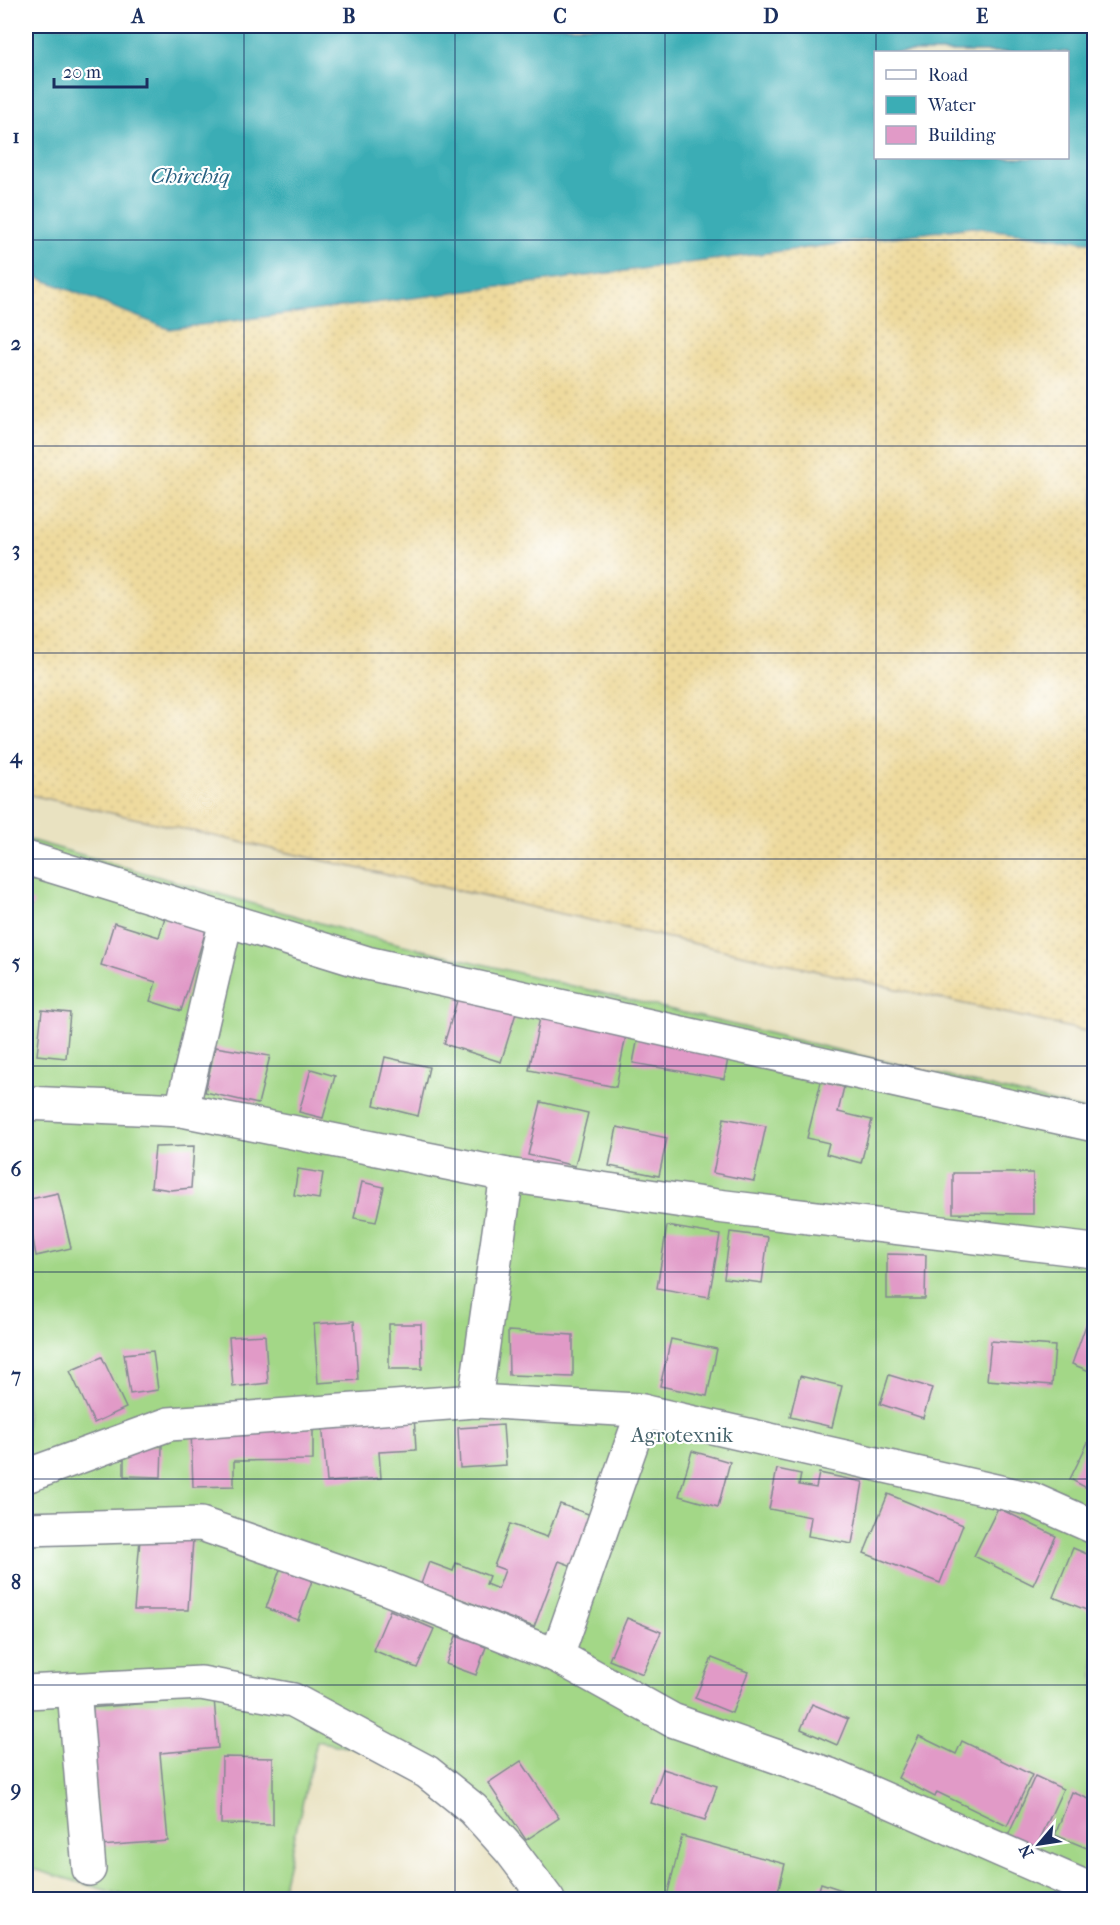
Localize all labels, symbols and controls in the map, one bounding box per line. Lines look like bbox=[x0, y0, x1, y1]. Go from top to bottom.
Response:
text: A bbox=[130, 5, 146, 28]
text: B bbox=[342, 5, 356, 28]
text: C bbox=[553, 5, 567, 28]
text: D bbox=[763, 5, 779, 28]
text: E bbox=[976, 5, 988, 28]
scale bar bbox=[54, 51, 147, 89]
legend bbox=[874, 51, 1069, 159]
text: 20 m bbox=[63, 62, 101, 83]
text: Road bbox=[928, 65, 968, 86]
text: Water bbox=[927, 95, 976, 116]
text: 1 bbox=[12, 125, 20, 148]
text: Building bbox=[928, 125, 996, 146]
water label: Chirchiq bbox=[150, 163, 230, 189]
text: 2 bbox=[11, 332, 21, 355]
text: 3 bbox=[12, 538, 20, 561]
text: 4 bbox=[9, 745, 23, 769]
text: 5 bbox=[12, 951, 21, 974]
text: 6 bbox=[11, 1158, 23, 1181]
text: 7 bbox=[10, 1364, 21, 1387]
park label: Agrotexnik bbox=[630, 1423, 733, 1447]
text: 8 bbox=[11, 1571, 21, 1594]
text: 9 bbox=[10, 1778, 21, 1801]
north arrow bbox=[1009, 1814, 1069, 1874]
text: N bbox=[1015, 1840, 1038, 1861]

